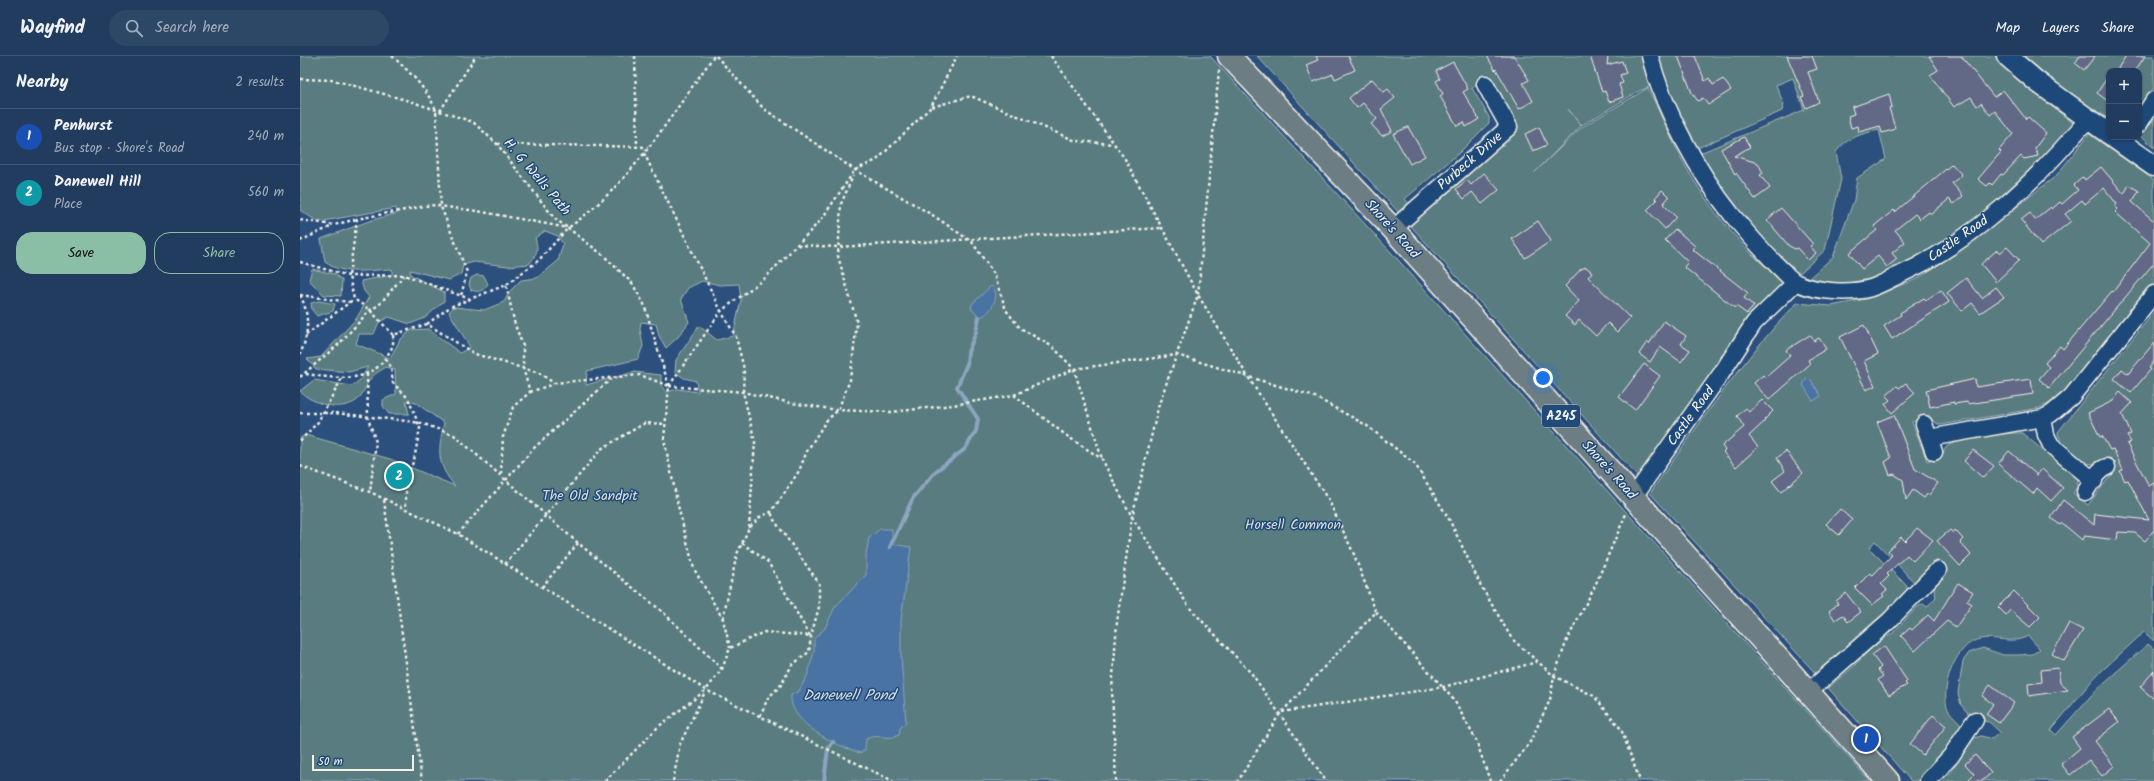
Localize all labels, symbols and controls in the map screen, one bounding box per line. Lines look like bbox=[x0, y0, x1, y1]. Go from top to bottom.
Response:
search box bbox=[109, 10, 389, 46]
text: Wayfind bbox=[20, 13, 85, 43]
text: Search here bbox=[155, 16, 229, 40]
icon: search bbox=[123, 17, 145, 39]
text: Map bbox=[1996, 17, 2020, 39]
text: Layers bbox=[2042, 17, 2080, 39]
text: Share bbox=[2102, 17, 2134, 39]
map controls bbox=[2106, 68, 2142, 140]
button: + bbox=[2106, 68, 2142, 104]
text: Nearby bbox=[16, 69, 68, 96]
text: 2 results bbox=[236, 72, 284, 93]
button: − bbox=[2106, 104, 2142, 140]
text: Penhurst bbox=[54, 114, 113, 138]
text: 1 bbox=[27, 126, 31, 147]
text: 240 m bbox=[247, 126, 284, 147]
street label: Purbeck Drive bbox=[1433, 126, 1508, 196]
street label: H. G Wells Path bbox=[498, 133, 576, 221]
text: Bus stop · Shore's Road bbox=[54, 138, 184, 159]
text: Danewell Hill bbox=[54, 170, 141, 194]
text: 2 bbox=[25, 182, 33, 203]
text: 560 m bbox=[248, 182, 284, 203]
text: Place bbox=[54, 194, 82, 215]
street label: Shore's Road bbox=[1359, 194, 1426, 265]
street label: Castle Road bbox=[1923, 209, 1994, 268]
button: Save bbox=[16, 232, 146, 274]
button: Share bbox=[154, 232, 284, 274]
your location bbox=[1533, 368, 1553, 388]
street label: Castle Road bbox=[1662, 381, 1721, 451]
road number: A245 bbox=[1542, 405, 1580, 427]
street label: Shore's Road bbox=[1576, 435, 1643, 506]
pin: 2 bbox=[386, 461, 412, 491]
park label: The Old Sandpit bbox=[542, 485, 638, 507]
park label: Horsell Common bbox=[1245, 514, 1341, 536]
water label: Danewell Pond bbox=[803, 684, 899, 708]
pin: 1 bbox=[1853, 724, 1879, 754]
scale bar bbox=[312, 753, 414, 772]
text: 50 m bbox=[318, 753, 343, 771]

